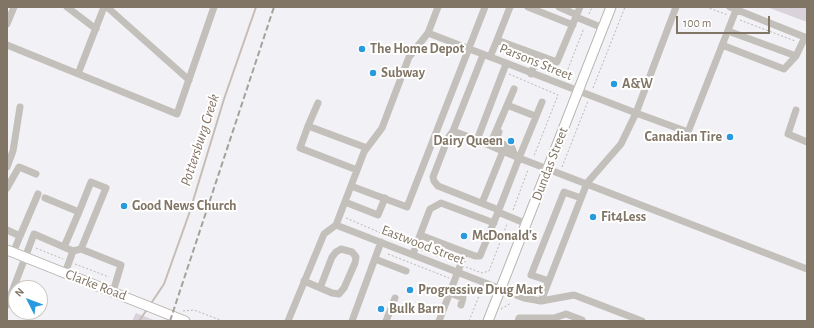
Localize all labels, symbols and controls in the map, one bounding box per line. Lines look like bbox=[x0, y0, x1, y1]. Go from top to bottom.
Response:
scale bar bbox=[678, 8, 772, 34]
text: 100 m bbox=[683, 17, 711, 29]
street label: Parsons Street bbox=[497, 40, 575, 84]
place label: The Home Depot bbox=[370, 41, 464, 57]
marker: The Home Depot bbox=[357, 44, 367, 54]
place label: Subway bbox=[381, 65, 425, 81]
marker: Subway bbox=[368, 68, 378, 78]
place label: A&W bbox=[622, 76, 653, 92]
marker: A&W bbox=[609, 79, 619, 89]
water label: Pottersburg Creek bbox=[177, 92, 223, 188]
street label: Dundas Street bbox=[528, 125, 572, 203]
place label: Canadian Tire bbox=[645, 129, 722, 145]
marker: Canadian Tire bbox=[725, 132, 735, 142]
place label: Dairy Queen bbox=[433, 133, 503, 149]
marker: Dairy Queen bbox=[506, 136, 516, 146]
place label: Good News Church bbox=[132, 198, 236, 214]
marker: Good News Church bbox=[119, 201, 129, 211]
place label: Fit4Less bbox=[601, 209, 646, 225]
marker: Fit4Less bbox=[588, 212, 598, 222]
street label: Eastwood Street bbox=[379, 221, 467, 269]
place label: McDonald's bbox=[472, 228, 537, 244]
marker: McDonald's bbox=[459, 231, 469, 241]
street label: Clarke Road bbox=[63, 266, 129, 304]
north arrow bbox=[8, 280, 48, 320]
place label: Progressive Drug Mart bbox=[418, 282, 543, 298]
marker: Progressive Drug Mart bbox=[405, 285, 415, 295]
text: N bbox=[13, 286, 26, 299]
place label: Bulk Barn bbox=[389, 301, 444, 317]
marker: Bulk Barn bbox=[376, 304, 386, 314]

